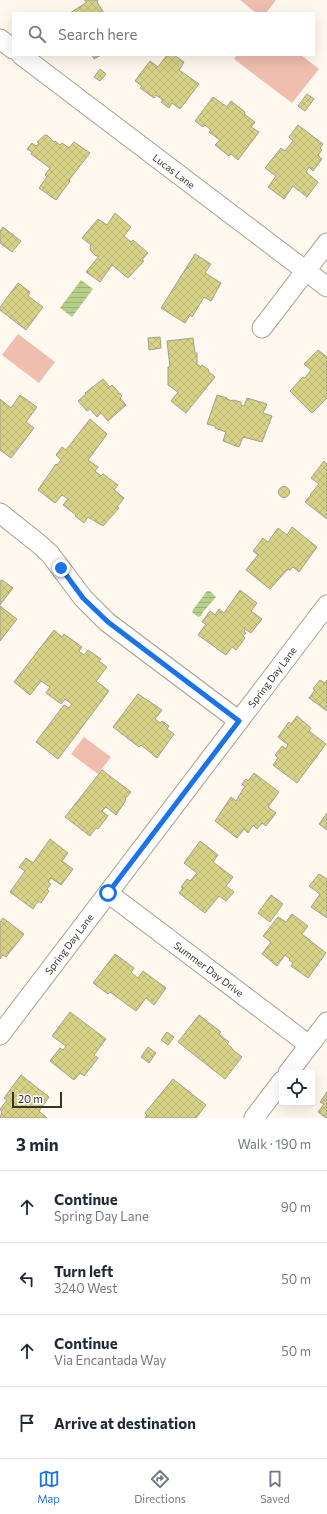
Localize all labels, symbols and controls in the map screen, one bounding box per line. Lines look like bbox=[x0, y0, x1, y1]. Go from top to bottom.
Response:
search box bbox=[12, 12, 315, 56]
icon: search bbox=[26, 23, 48, 45]
text: Search here bbox=[58, 25, 137, 43]
street label: Lucas Lane bbox=[150, 151, 198, 191]
route end bbox=[52, 559, 70, 577]
street label: Spring Day Lane bbox=[245, 644, 299, 710]
route start bbox=[99, 884, 117, 902]
street label: Spring Day Lane bbox=[42, 911, 96, 977]
street label: Summer Day Drive bbox=[172, 939, 246, 999]
map controls bbox=[279, 1070, 315, 1106]
button: locate bbox=[279, 1070, 315, 1106]
scale bar bbox=[12, 1090, 62, 1109]
text: 20 m bbox=[18, 1092, 43, 1105]
text: 3 min bbox=[16, 1134, 59, 1155]
text: Walk · 190 m bbox=[237, 1136, 311, 1152]
text: Continue bbox=[54, 1190, 118, 1208]
icon: ahead bbox=[16, 1196, 38, 1218]
text: 90 m bbox=[281, 1199, 311, 1215]
text: Spring Day Lane bbox=[54, 1208, 149, 1224]
text: Turn left bbox=[54, 1262, 113, 1280]
icon: left bbox=[16, 1268, 38, 1290]
text: 50 m bbox=[281, 1271, 311, 1287]
text: 3240 West bbox=[54, 1280, 118, 1296]
text: Continue bbox=[54, 1334, 118, 1352]
icon: ahead bbox=[16, 1340, 38, 1362]
text: 50 m bbox=[281, 1343, 311, 1359]
text: Via Encantada Way bbox=[54, 1352, 166, 1368]
icon: arrive bbox=[16, 1412, 38, 1434]
text: Arrive at destination bbox=[54, 1414, 196, 1432]
tab: Map bbox=[37, 1468, 60, 1505]
tab: Directions bbox=[134, 1468, 186, 1505]
tab: Saved bbox=[260, 1468, 290, 1505]

